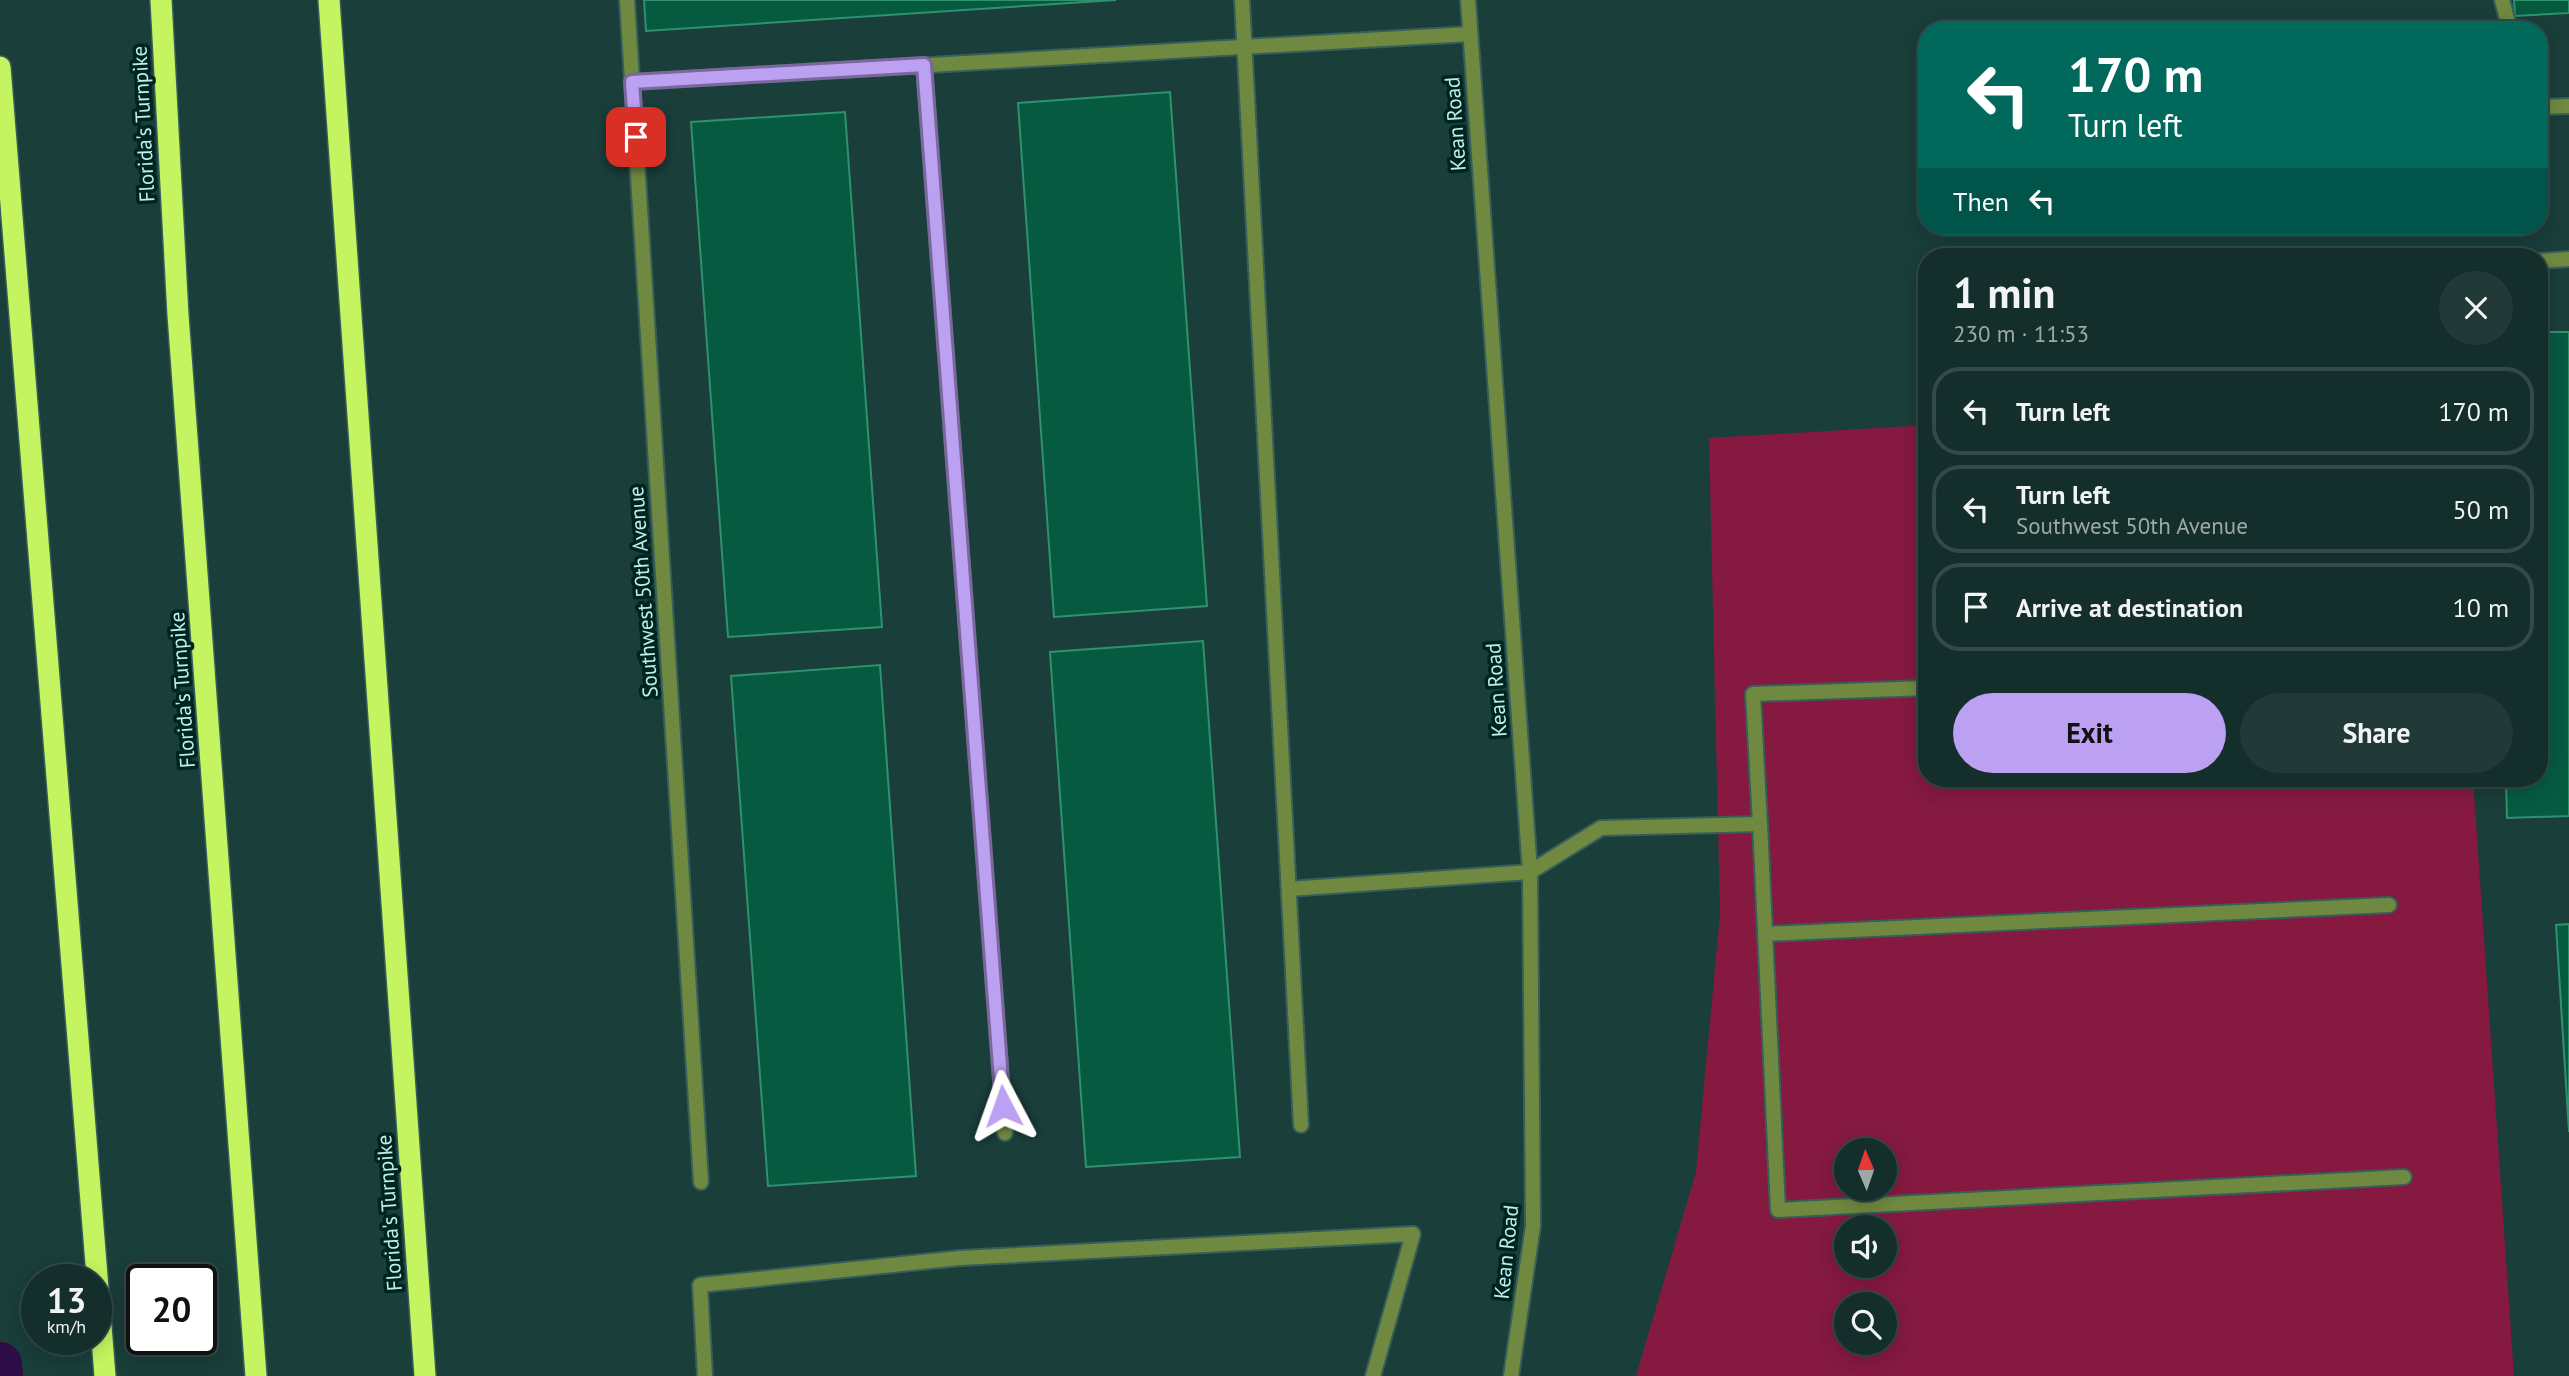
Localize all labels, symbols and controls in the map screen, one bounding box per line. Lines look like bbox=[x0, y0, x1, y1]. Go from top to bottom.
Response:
text: 170 m bbox=[2068, 42, 2203, 106]
street label: Florida's Turnpike bbox=[125, 45, 161, 203]
icon: left bbox=[1953, 49, 2044, 140]
street label: Kean Road bbox=[1438, 76, 1472, 172]
text: Turn left bbox=[2068, 104, 2183, 146]
pin bbox=[606, 107, 666, 167]
icon: arrive bbox=[617, 118, 655, 156]
icon: left bbox=[2023, 182, 2061, 220]
text: Then bbox=[1953, 185, 2009, 218]
text: 1 min bbox=[1953, 265, 2055, 320]
button: close bbox=[2439, 271, 2513, 345]
text: 230 m · 11:53 bbox=[1953, 319, 2089, 348]
icon: left bbox=[1957, 392, 1995, 430]
text: Turn left bbox=[2016, 395, 2110, 428]
text: 170 m bbox=[2438, 395, 2509, 428]
text: Turn left bbox=[2016, 478, 2110, 511]
street label: Southwest 50th Avenue bbox=[622, 485, 664, 699]
icon: left bbox=[1957, 490, 1995, 528]
text: 50 m bbox=[2453, 493, 2509, 526]
text: Southwest 50th Avenue bbox=[2016, 511, 2248, 540]
icon: arrive bbox=[1957, 588, 1995, 626]
text: Arrive at destination bbox=[2016, 591, 2243, 624]
text: 10 m bbox=[2453, 591, 2509, 624]
street label: Florida's Turnpike bbox=[163, 611, 201, 769]
street label: Kean Road bbox=[1479, 642, 1513, 738]
button: Exit bbox=[1953, 693, 2226, 773]
button: Share bbox=[2240, 693, 2513, 773]
position arrow bbox=[966, 1069, 1040, 1143]
street label: Florida's Turnpike bbox=[370, 1134, 408, 1292]
north arrow bbox=[1834, 1138, 1897, 1200]
map controls bbox=[1834, 1138, 1897, 1355]
street label: Kean Road bbox=[1488, 1204, 1524, 1300]
button: sound bbox=[1834, 1215, 1897, 1278]
speed limit sign: 20 bbox=[126, 1264, 217, 1355]
text: 13 bbox=[47, 1277, 86, 1323]
button: search bbox=[1834, 1292, 1897, 1355]
text: km/h bbox=[47, 1315, 86, 1338]

